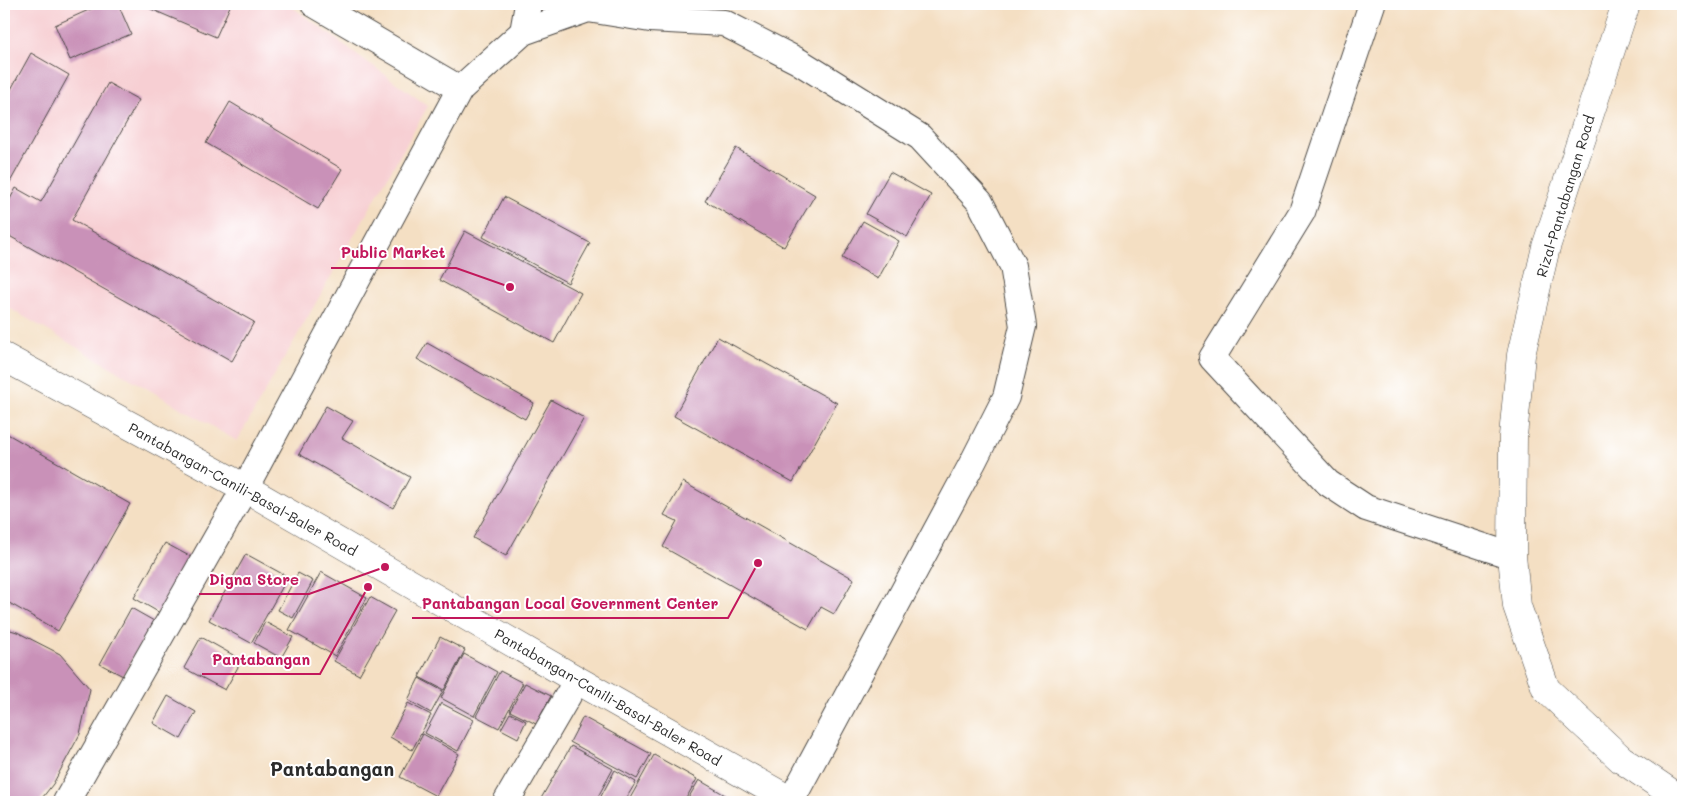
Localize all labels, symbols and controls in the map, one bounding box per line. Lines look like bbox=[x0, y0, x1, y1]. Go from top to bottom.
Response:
street label: Rizal-Pantabangan Road bbox=[1531, 113, 1599, 279]
callout: Public Market bbox=[331, 238, 456, 268]
text: Public Market bbox=[341, 242, 446, 262]
street label: Pantabangan-Canili-Basal-Baler Road bbox=[125, 418, 361, 560]
callout: Digna Store bbox=[199, 564, 309, 594]
text: Digna Store bbox=[209, 569, 299, 589]
callout: Pantabangan Local Government Center bbox=[412, 588, 728, 618]
text: Pantabangan Local Government Center bbox=[422, 593, 719, 613]
street label: Pantabangan-Canili-Basal-Baler Road bbox=[491, 624, 725, 770]
callout: Pantabangan bbox=[202, 644, 320, 674]
text: Pantabangan bbox=[212, 649, 310, 669]
district label: Pantabangan bbox=[270, 756, 394, 781]

